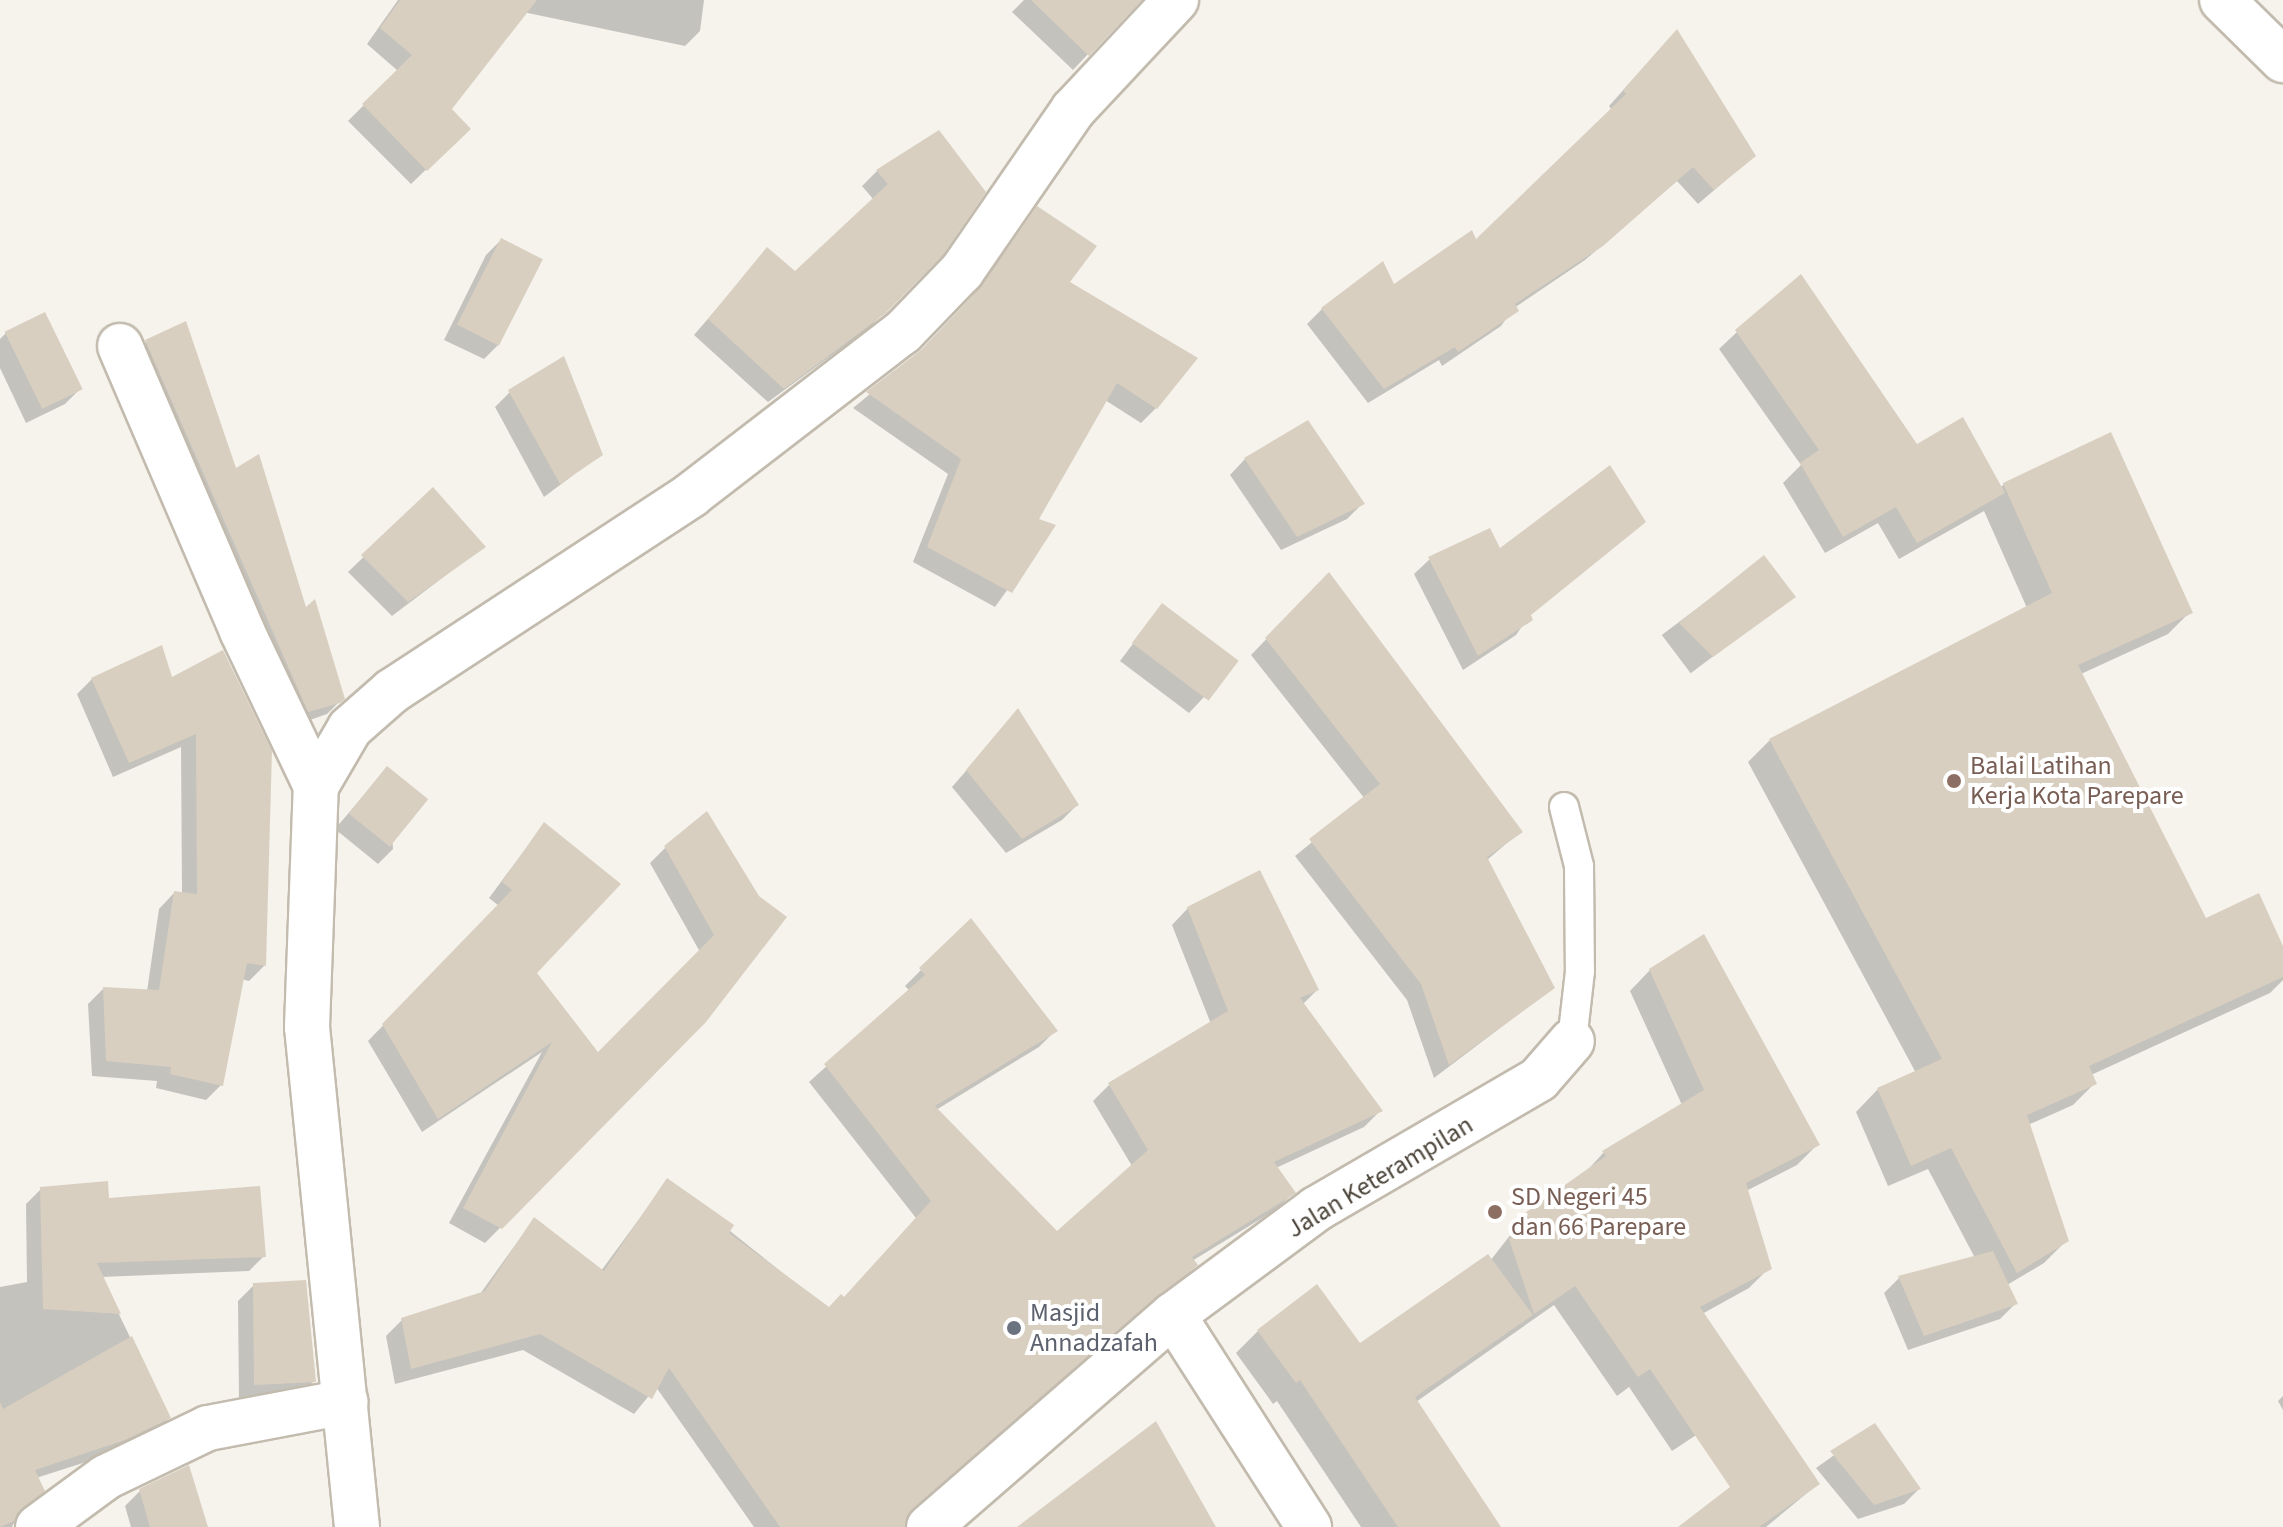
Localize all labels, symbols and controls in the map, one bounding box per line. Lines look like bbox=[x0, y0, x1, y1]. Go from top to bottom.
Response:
place label: Balai Latihan Kerja Kota Parepare bbox=[1970, 750, 2184, 812]
marker: Balai Latihan Kerja Kota Parepare bbox=[1945, 772, 1963, 790]
street label: Jalan Keterampilan bbox=[1281, 1109, 1479, 1245]
place label: SD Negeri 45 dan 66 Parepare bbox=[1511, 1181, 1686, 1242]
marker: SD Negeri 45 dan 66 Parepare bbox=[1486, 1203, 1504, 1221]
place label: Masjid Annadzafah bbox=[1030, 1297, 1158, 1358]
marker: Masjid Annadzafah bbox=[1005, 1319, 1023, 1337]

